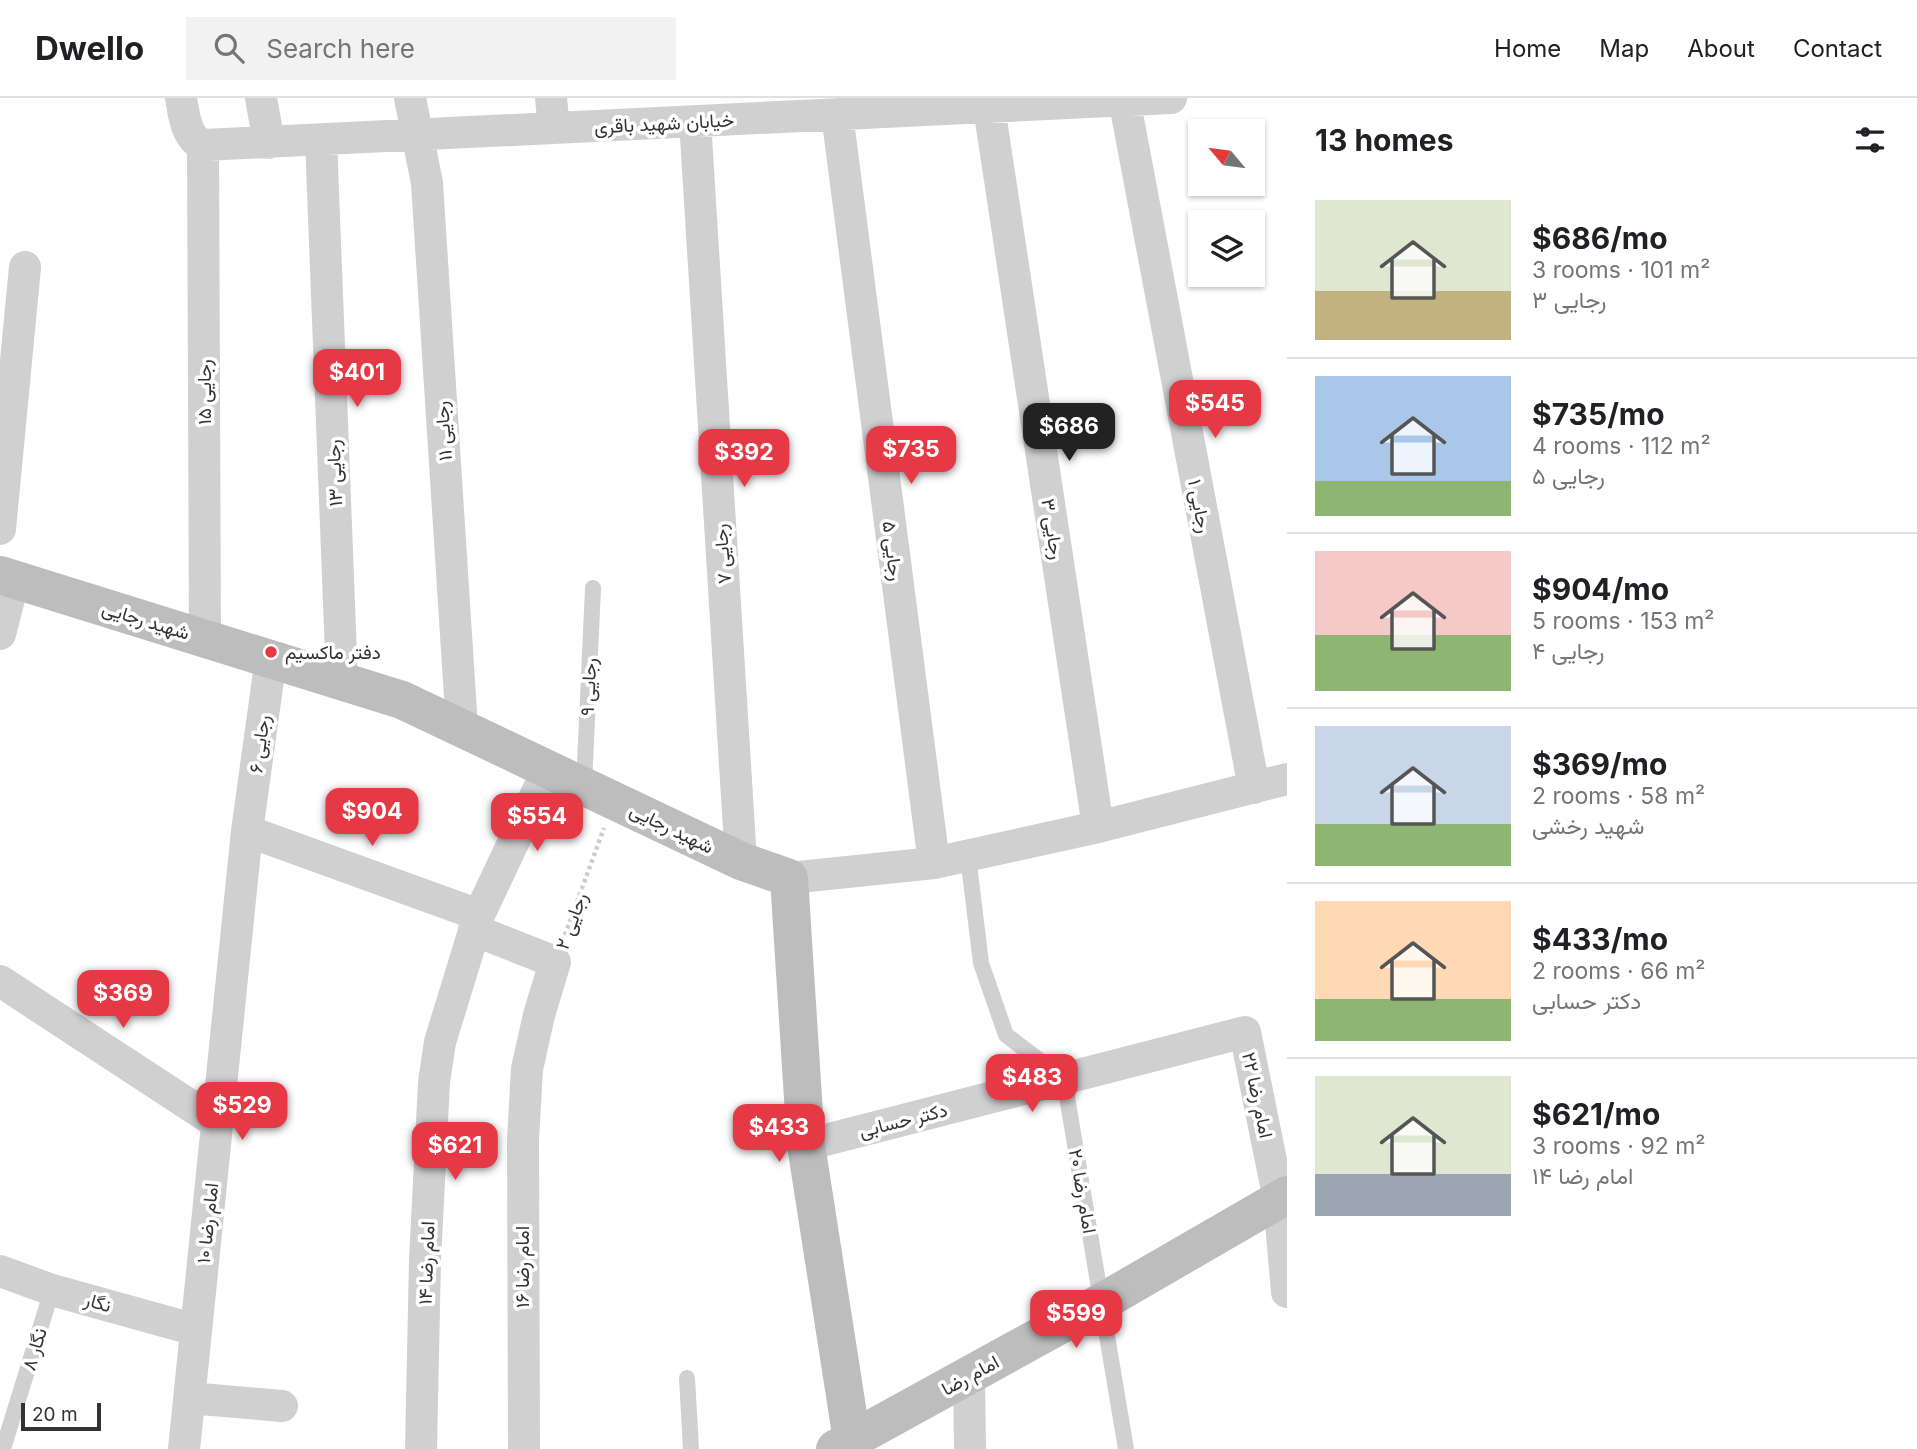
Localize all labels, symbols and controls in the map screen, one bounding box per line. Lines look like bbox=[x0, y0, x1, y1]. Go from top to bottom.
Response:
search box bbox=[186, 17, 676, 80]
text: Dwello bbox=[35, 28, 144, 68]
icon: search bbox=[210, 29, 248, 67]
text: Search here bbox=[266, 33, 415, 64]
text: Home bbox=[1494, 34, 1561, 63]
text: Map bbox=[1599, 34, 1649, 63]
text: About bbox=[1687, 34, 1755, 63]
text: Contact bbox=[1793, 34, 1882, 63]
street label: خیابان شهید باقری bbox=[593, 108, 735, 139]
north arrow bbox=[1188, 119, 1265, 196]
map controls bbox=[1188, 119, 1265, 287]
icon: filters bbox=[1851, 121, 1889, 159]
text: 13 homes bbox=[1315, 122, 1454, 158]
button: layers bbox=[1188, 210, 1265, 287]
text: $686/mo bbox=[1532, 220, 1668, 256]
icon: home bbox=[1371, 228, 1455, 312]
text: 3 rooms · 101 m² bbox=[1532, 256, 1710, 284]
text: رجایی ۳ bbox=[1532, 286, 1606, 314]
pin: $401 bbox=[316, 350, 398, 409]
text: $401 bbox=[329, 358, 385, 386]
street label: رجایی ۱۵ bbox=[193, 359, 216, 425]
pin: $545 bbox=[1174, 380, 1256, 440]
text: $545 bbox=[1185, 389, 1245, 417]
text: $735/mo bbox=[1532, 396, 1665, 432]
street label: رجایی ۱۱ bbox=[430, 400, 457, 462]
pin: $686 bbox=[1028, 404, 1110, 463]
icon: home bbox=[1371, 404, 1455, 488]
text: $686 bbox=[1039, 412, 1099, 440]
pin: $735 bbox=[870, 426, 952, 486]
pin: $392 bbox=[703, 430, 785, 489]
text: 4 rooms · 112 m² bbox=[1532, 432, 1711, 460]
text: $735 bbox=[882, 435, 940, 463]
text: $392 bbox=[714, 438, 774, 466]
street label: رجایی ۱۳ bbox=[322, 439, 347, 507]
text: رجایی ۵ bbox=[1532, 462, 1605, 490]
street label: رجایی ۱ bbox=[1183, 477, 1216, 535]
street label: رجایی ۳ bbox=[1036, 497, 1069, 561]
street label: رجایی ۵ bbox=[877, 520, 908, 582]
street label: رجایی ۷ bbox=[709, 523, 736, 585]
text: $904/mo bbox=[1532, 571, 1669, 607]
icon: home bbox=[1371, 579, 1455, 663]
street label: شهید رجایی bbox=[99, 596, 192, 645]
text: 5 rooms · 153 m² bbox=[1532, 607, 1714, 635]
text: رجایی ۴ bbox=[1532, 637, 1604, 665]
place label: دفتر ماکسیم bbox=[285, 641, 381, 665]
marker: دفتر ماکسیم bbox=[263, 644, 279, 660]
street label: رجایی ۹ bbox=[575, 657, 602, 717]
street label: رجایی ۶ bbox=[244, 714, 275, 774]
text: $369/mo bbox=[1532, 746, 1667, 782]
icon: home bbox=[1371, 754, 1455, 838]
text: 2 rooms · 58 m² bbox=[1532, 782, 1705, 810]
pin: $904 bbox=[331, 788, 413, 848]
pin: $554 bbox=[496, 794, 578, 853]
text: $904 bbox=[341, 797, 403, 825]
street label: شهید رجایی bbox=[626, 798, 717, 859]
text: $554 bbox=[507, 802, 567, 830]
text: شهید رخشی bbox=[1532, 812, 1644, 840]
street label: رجایی ۲ bbox=[551, 890, 592, 953]
text: $433/mo bbox=[1532, 921, 1668, 957]
icon: home bbox=[1371, 929, 1455, 1013]
text: 2 rooms · 66 m² bbox=[1532, 957, 1706, 985]
pin: $369 bbox=[82, 970, 164, 1030]
text: $369 bbox=[93, 979, 153, 1007]
text: دکتر حسابی bbox=[1532, 987, 1641, 1015]
street label: امام رضا ۲۲ bbox=[1236, 1050, 1278, 1140]
pin: $483 bbox=[991, 1054, 1073, 1114]
text: $483 bbox=[1002, 1063, 1062, 1091]
pin: $529 bbox=[201, 1082, 283, 1142]
text: $529 bbox=[212, 1091, 272, 1119]
text: $621/mo bbox=[1532, 1096, 1660, 1132]
street label: دکتر حسابی bbox=[857, 1098, 950, 1143]
pin: $433 bbox=[738, 1104, 820, 1164]
icon: home bbox=[1371, 1104, 1455, 1188]
text: $433 bbox=[749, 1113, 809, 1141]
pin: $621 bbox=[414, 1122, 496, 1182]
text: $621 bbox=[428, 1131, 482, 1159]
text: 3 rooms · 92 m² bbox=[1532, 1132, 1705, 1160]
street label: امام رضا ۲۰ bbox=[1063, 1147, 1101, 1235]
text: امام رضا ۱۴ bbox=[1532, 1162, 1633, 1190]
street label: امام رضا ۱۰ bbox=[192, 1182, 224, 1265]
street label: امام رضا ۱۴ bbox=[414, 1221, 440, 1305]
street label: امام رضا ۱۶ bbox=[511, 1226, 535, 1308]
street label: نگار bbox=[81, 1287, 114, 1317]
pin: $599 bbox=[1035, 1290, 1117, 1350]
text: $599 bbox=[1046, 1299, 1106, 1327]
street label: نگار ۸ bbox=[17, 1325, 52, 1373]
street label: امام رضا bbox=[938, 1350, 1003, 1401]
scale bar bbox=[21, 1400, 102, 1432]
text: 20 m bbox=[32, 1403, 78, 1426]

